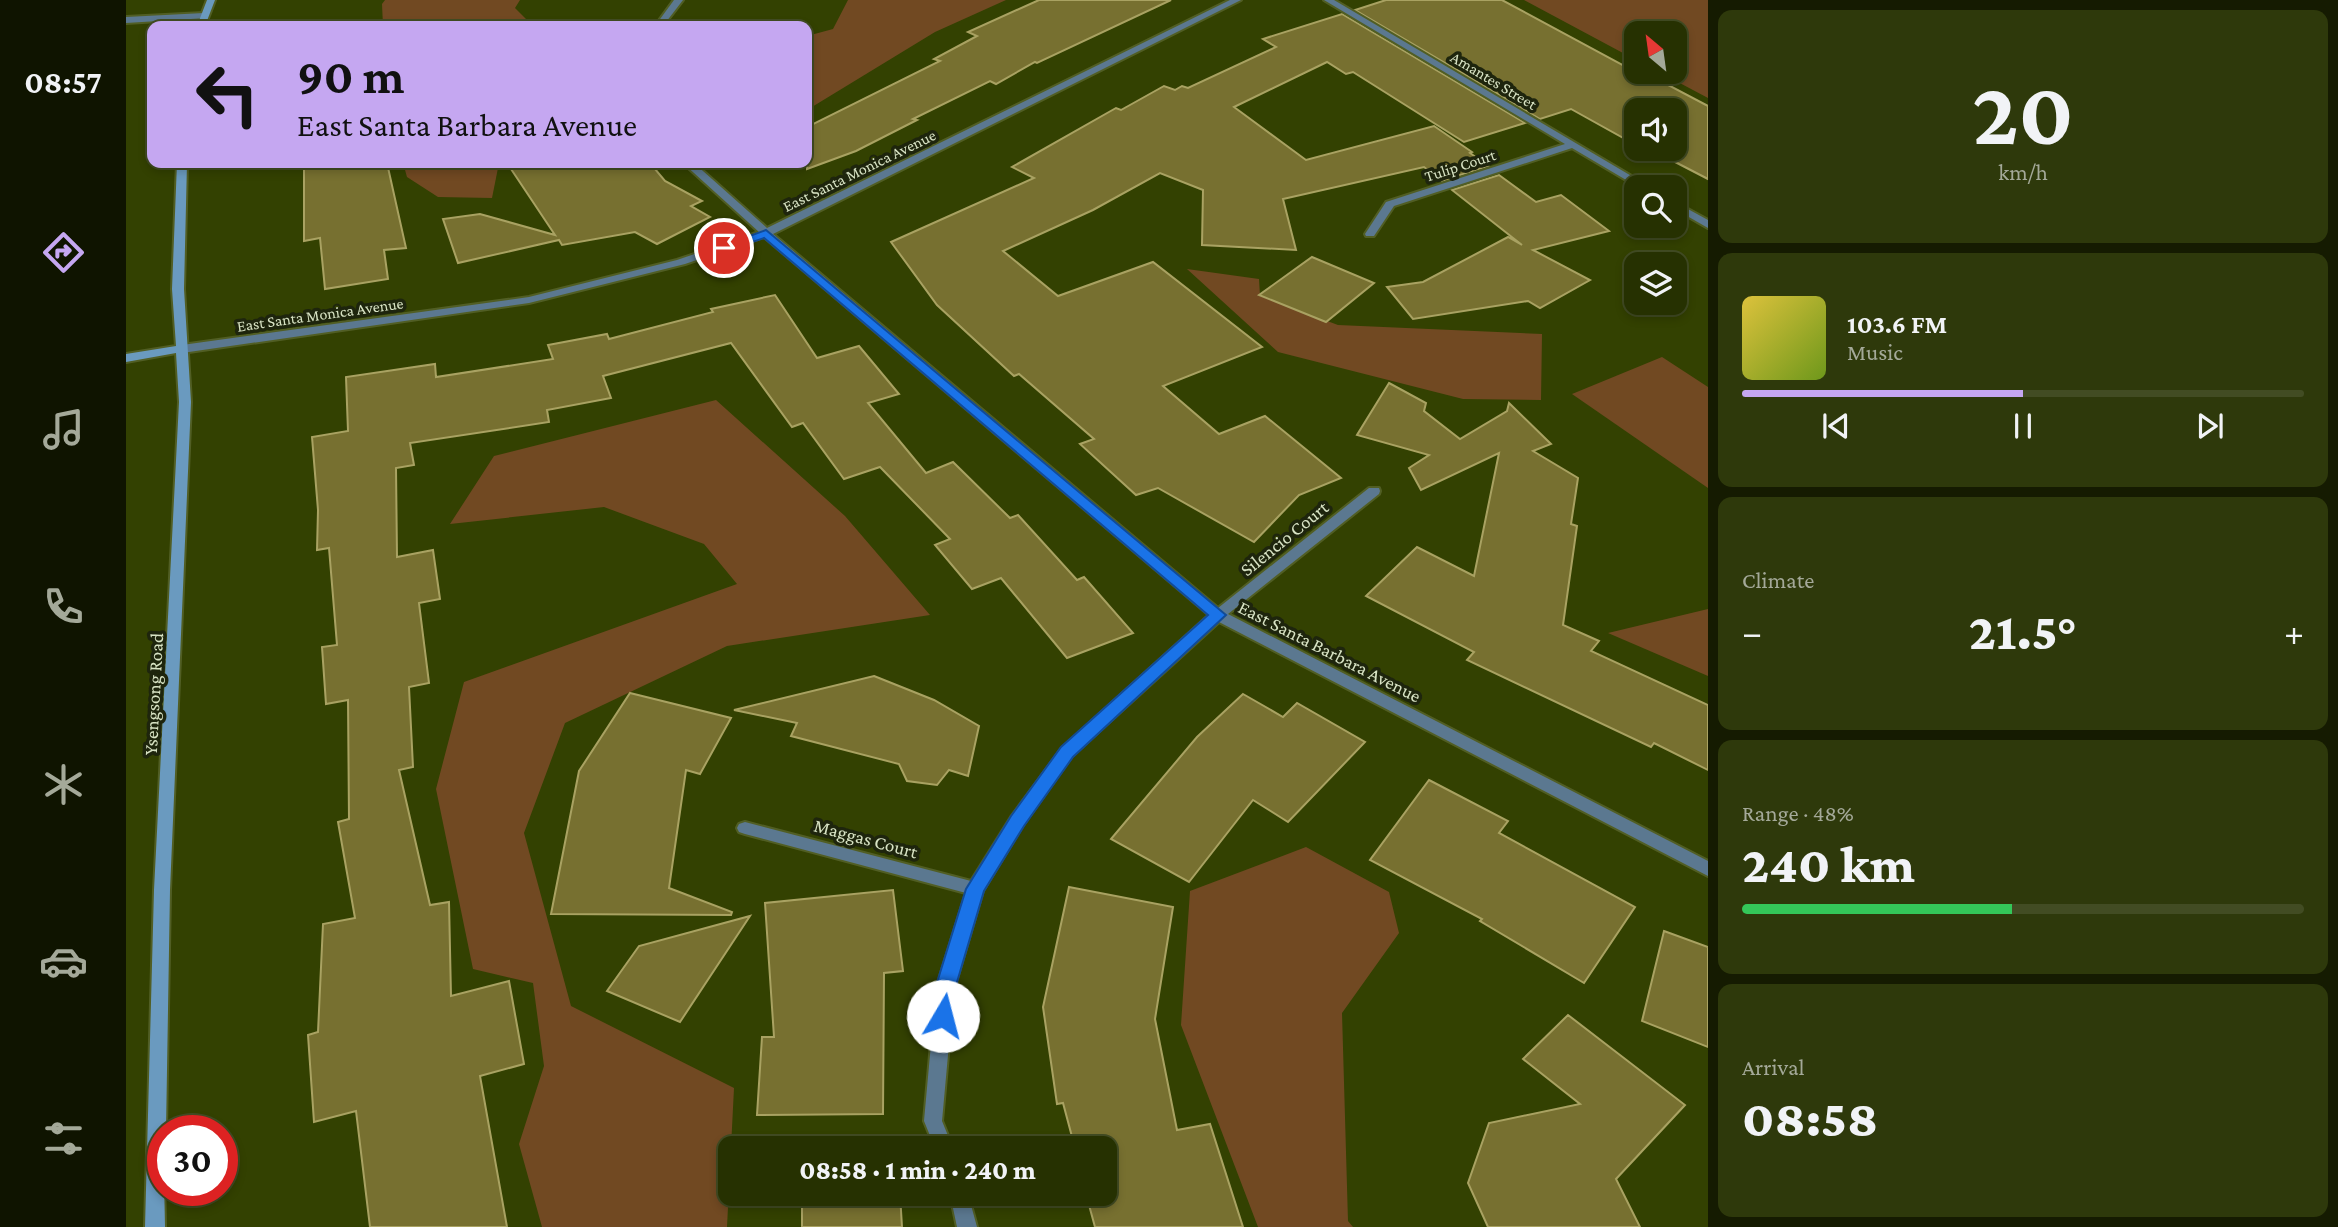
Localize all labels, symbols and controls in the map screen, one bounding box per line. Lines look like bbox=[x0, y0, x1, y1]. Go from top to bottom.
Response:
north arrow bbox=[1624, 21, 1687, 84]
map controls bbox=[1624, 21, 1687, 315]
street label: Amantes Street bbox=[1448, 48, 1540, 113]
icon: left bbox=[182, 49, 273, 140]
text: 90 m bbox=[297, 49, 404, 104]
text: 20 bbox=[1972, 62, 2074, 164]
text: 08:57 bbox=[24, 64, 102, 100]
button: sound bbox=[1624, 98, 1687, 161]
text: East Santa Barbara Avenue bbox=[297, 107, 637, 143]
street label: East Santa Monica Avenue bbox=[780, 126, 938, 215]
street label: Tulip Court bbox=[1423, 146, 1499, 186]
text: km/h bbox=[1998, 159, 2048, 185]
button: search bbox=[1624, 175, 1687, 238]
pin bbox=[694, 218, 754, 278]
icon: directions bbox=[39, 228, 88, 277]
icon: arrive bbox=[705, 229, 743, 267]
button: layers bbox=[1624, 252, 1687, 315]
street label: East Santa Monica Avenue bbox=[236, 294, 404, 335]
text: 103.6 FM bbox=[1847, 310, 1947, 339]
text: Music bbox=[1847, 339, 1903, 365]
icon: music bbox=[39, 405, 88, 454]
icon: previous bbox=[1817, 407, 1855, 445]
icon: pause bbox=[2004, 407, 2042, 445]
icon: next bbox=[2191, 407, 2229, 445]
street label: Silencio Court bbox=[1236, 496, 1333, 580]
text: Climate bbox=[1742, 567, 1814, 593]
icon: phone bbox=[39, 582, 88, 631]
street label: East Santa Barbara Avenue bbox=[1235, 596, 1425, 707]
text: 21.5° bbox=[1969, 602, 2077, 660]
text: − bbox=[1742, 611, 1762, 653]
text: + bbox=[2284, 611, 2304, 653]
street label: Ysengsong Road bbox=[140, 632, 167, 756]
icon: climate bbox=[39, 760, 88, 809]
text: Range · 48% bbox=[1742, 800, 1854, 826]
street label: Maggas Court bbox=[812, 815, 921, 863]
text: 240 km bbox=[1742, 835, 1915, 893]
icon: car bbox=[39, 937, 88, 986]
position arrow bbox=[906, 979, 980, 1053]
text: Arrival bbox=[1742, 1054, 1805, 1080]
text: 08:58 bbox=[1742, 1089, 1878, 1147]
icon: filters bbox=[39, 1114, 88, 1163]
speed limit sign: 30 bbox=[147, 1115, 238, 1206]
text: 08:58 · 1 min · 240 m bbox=[799, 1156, 1036, 1185]

